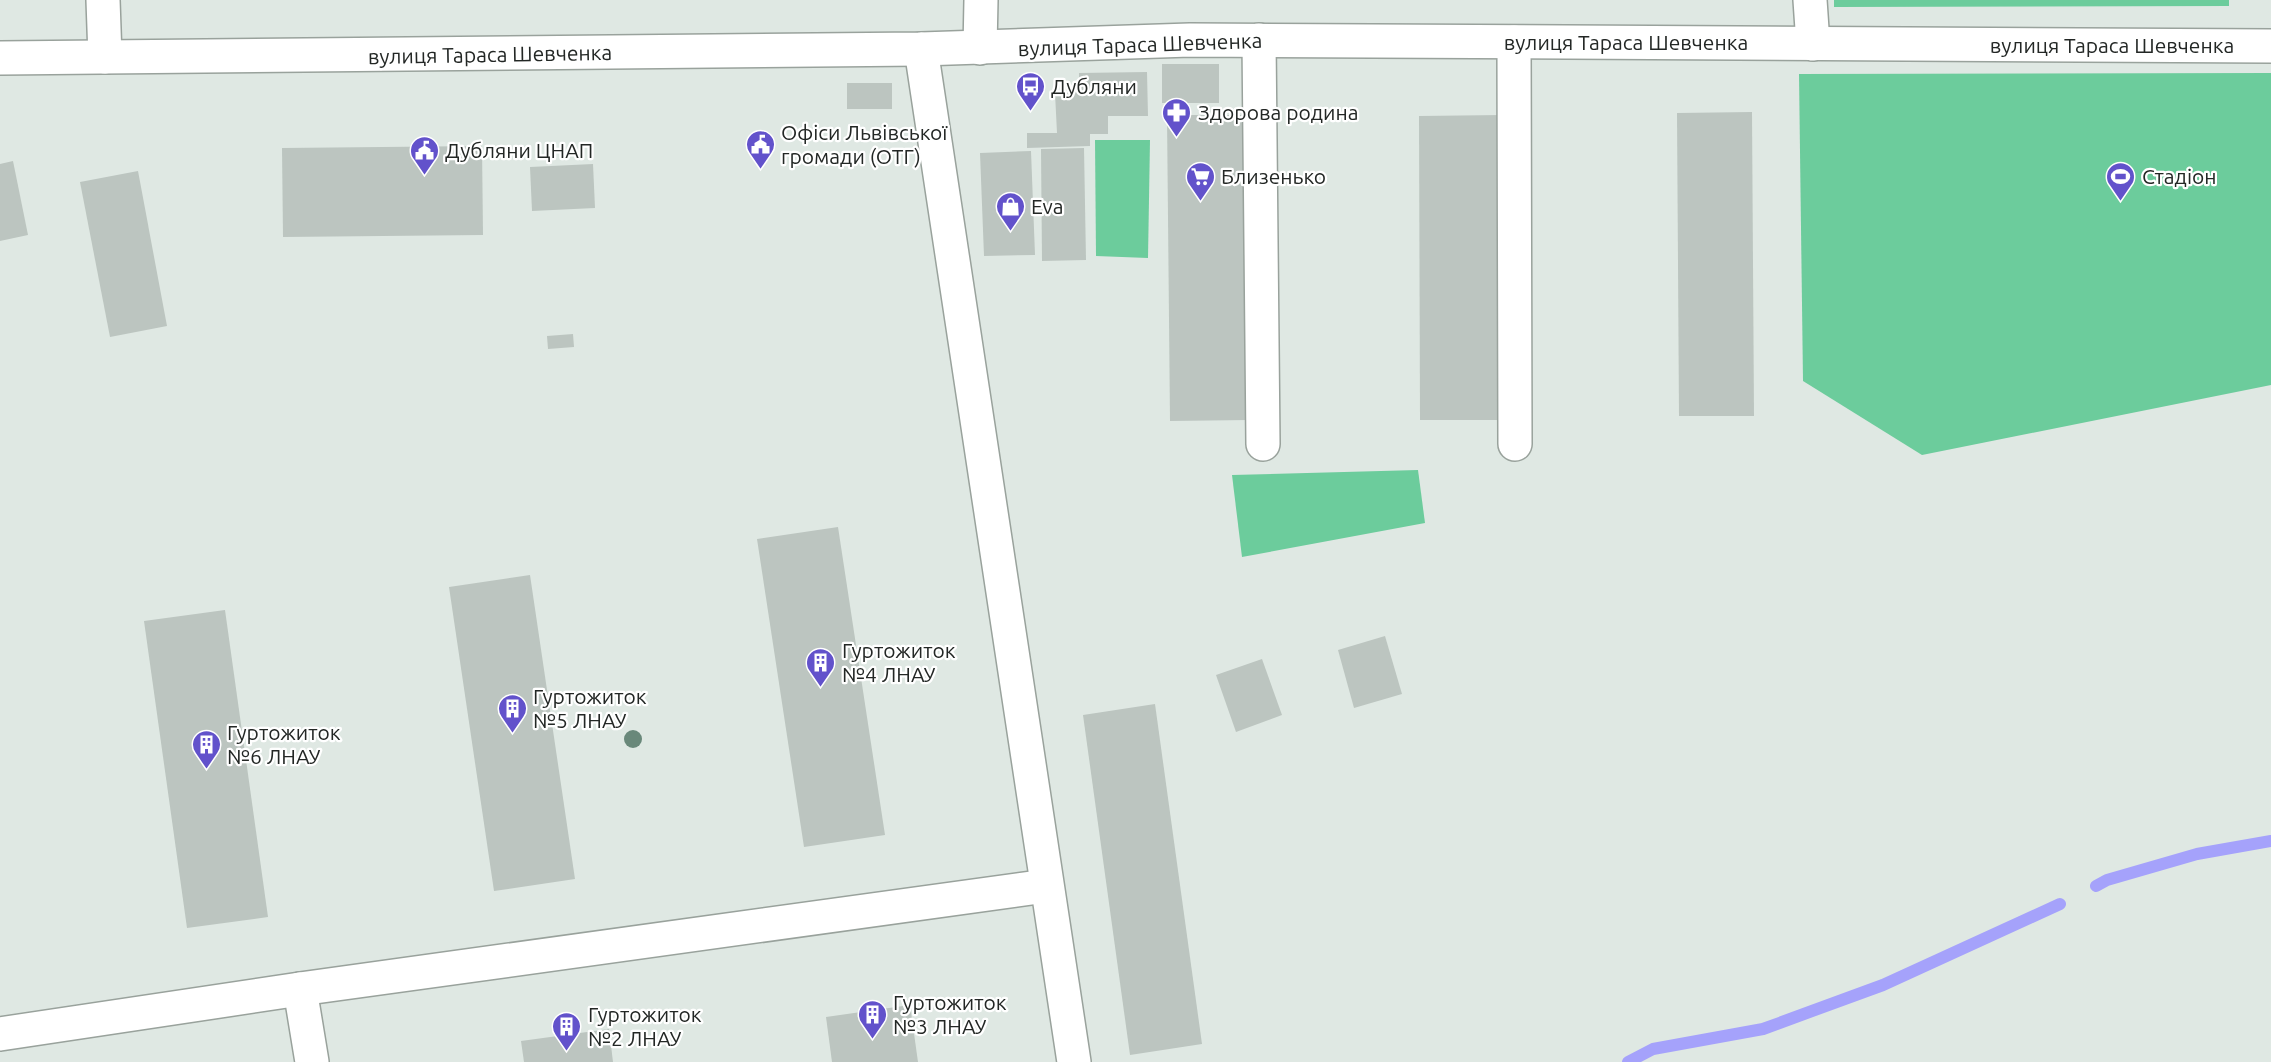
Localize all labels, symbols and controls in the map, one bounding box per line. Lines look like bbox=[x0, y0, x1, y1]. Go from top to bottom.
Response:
street label: вулиця Тараса Шевченка bbox=[1017, 28, 1263, 60]
street label: вулиця Тараса Шевченка bbox=[1504, 30, 1748, 54]
street label: вулиця Тараса Шевченка bbox=[1990, 33, 2234, 57]
street label: вулиця Тараса Шевченка bbox=[368, 40, 612, 68]
bus stop icon: Дубляни bbox=[1014, 70, 1046, 112]
place label: Дубляни bbox=[1051, 74, 1137, 98]
pharmacy icon: Здорова родина bbox=[1161, 96, 1193, 138]
place label: Здорова родина bbox=[1198, 100, 1359, 124]
place label: Офіси Львівської громади (ОТГ) bbox=[781, 120, 948, 168]
public building icon: Офіси Львівської громади (ОТГ) bbox=[744, 128, 776, 170]
public building icon: Дубляни ЦНАП bbox=[408, 134, 440, 176]
place label: Дубляни ЦНАП bbox=[445, 138, 593, 162]
supermarket icon: Близенько bbox=[1184, 160, 1216, 202]
sports icon: Стадіон bbox=[2105, 160, 2137, 202]
place label: Близенько bbox=[1221, 164, 1326, 188]
place label: Стадіон bbox=[2142, 164, 2217, 188]
shop icon: Eva bbox=[994, 190, 1026, 232]
place label: Eva bbox=[1031, 194, 1064, 218]
place label: Гуртожиток №4 ЛНАУ bbox=[842, 638, 956, 686]
building icon: Гуртожиток №4 ЛНАУ bbox=[805, 646, 837, 688]
place label: Гуртожиток №5 ЛНАУ bbox=[533, 684, 647, 732]
building icon: Гуртожиток №5 ЛНАУ bbox=[496, 692, 528, 734]
place label: Гуртожиток №6 ЛНАУ bbox=[227, 720, 341, 768]
building icon: Гуртожиток №6 ЛНАУ bbox=[190, 728, 222, 770]
place label: Гуртожиток №3 ЛНАУ bbox=[893, 990, 1007, 1038]
building icon: Гуртожиток №3 ЛНАУ bbox=[856, 998, 888, 1040]
place label: Гуртожиток №2 ЛНАУ bbox=[588, 1002, 702, 1050]
building icon: Гуртожиток №2 ЛНАУ bbox=[551, 1010, 583, 1052]

